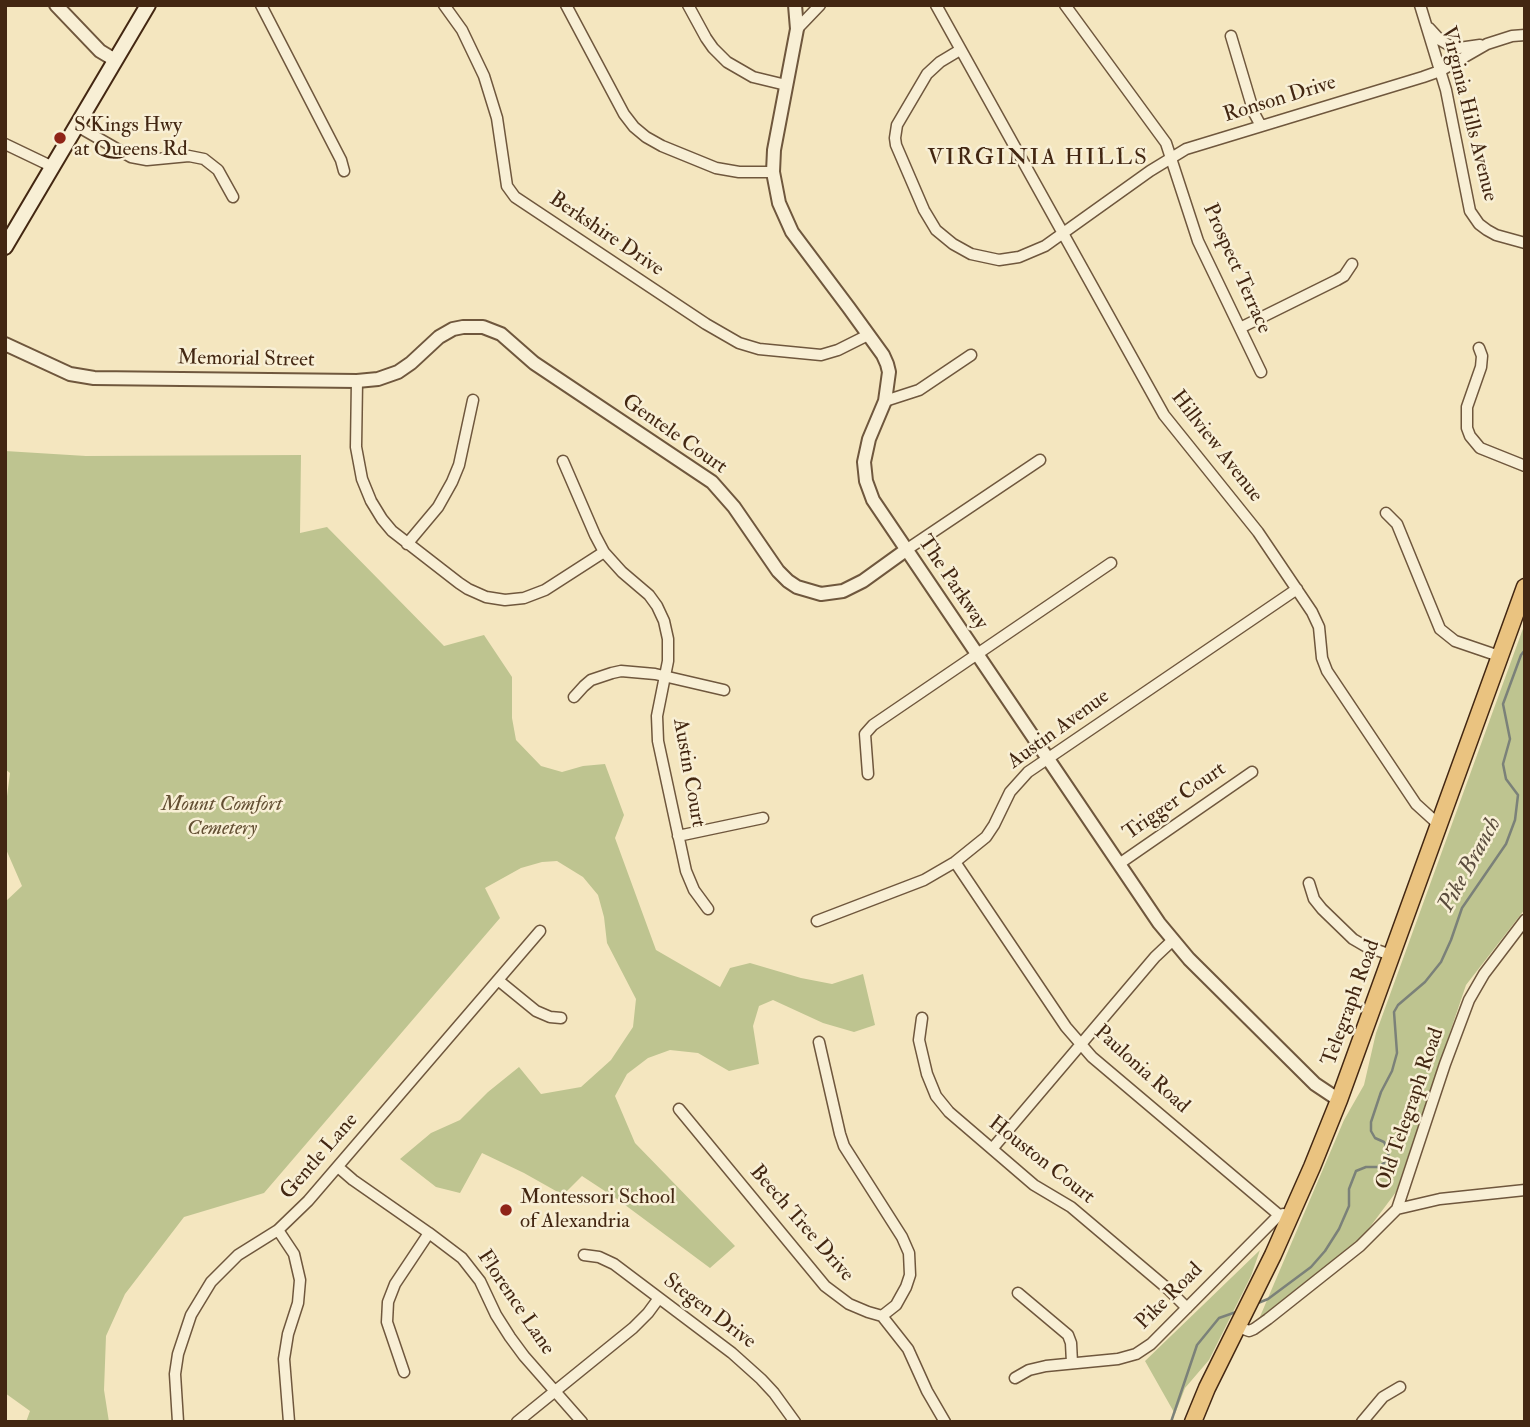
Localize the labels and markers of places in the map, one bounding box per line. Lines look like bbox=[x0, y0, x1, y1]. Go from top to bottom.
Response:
place label: S Kings Hwy at Queens Rd bbox=[74, 113, 188, 163]
marker: S Kings Hwy at Queens Rd bbox=[52, 130, 68, 146]
place label: Montessori School of Alexandria bbox=[520, 1185, 675, 1235]
marker: Montessori School of Alexandria bbox=[498, 1202, 514, 1218]

